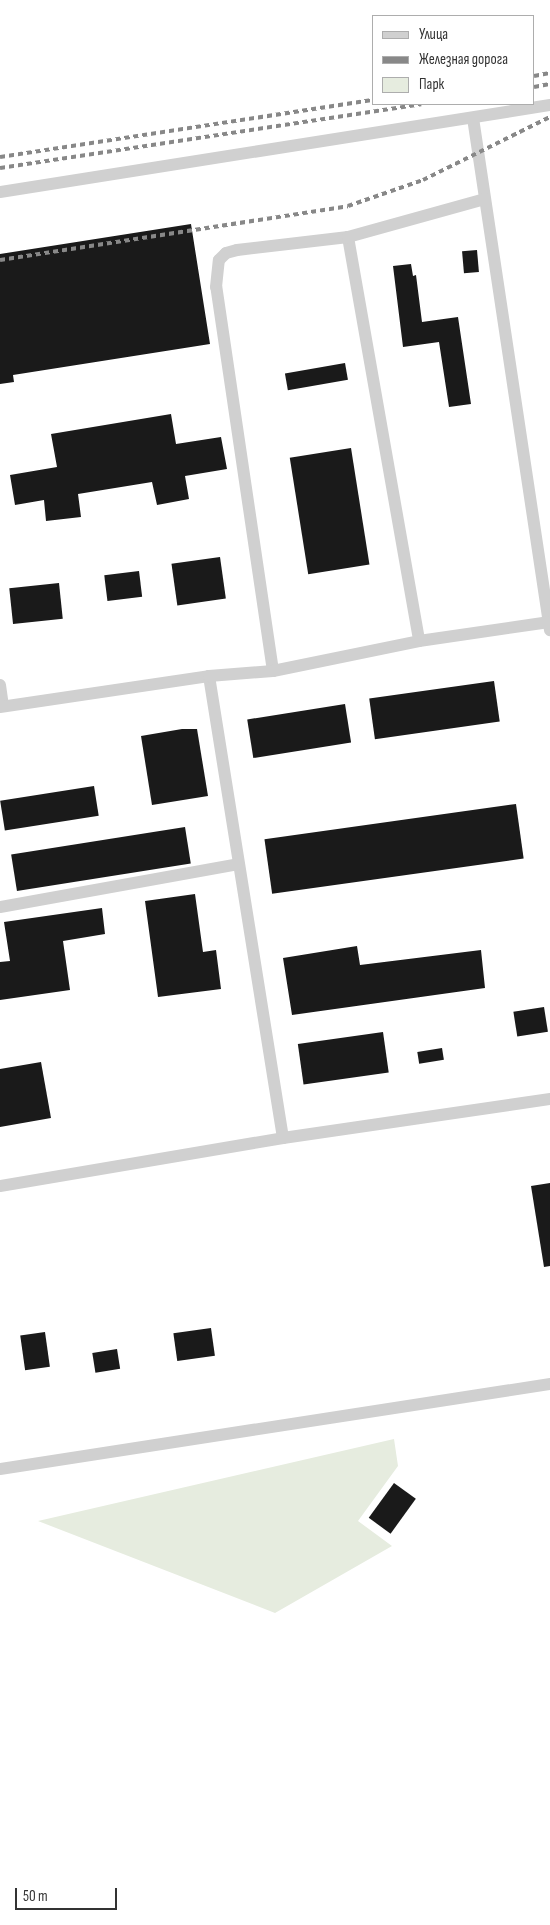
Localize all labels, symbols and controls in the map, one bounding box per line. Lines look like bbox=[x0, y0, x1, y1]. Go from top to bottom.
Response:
legend bbox=[372, 15, 535, 105]
text: Улица bbox=[419, 25, 448, 44]
text: Железная дорога bbox=[419, 50, 508, 69]
text: Парк bbox=[419, 75, 444, 94]
scale bar bbox=[18, 1878, 120, 1910]
text: 50 m bbox=[23, 1887, 48, 1906]

